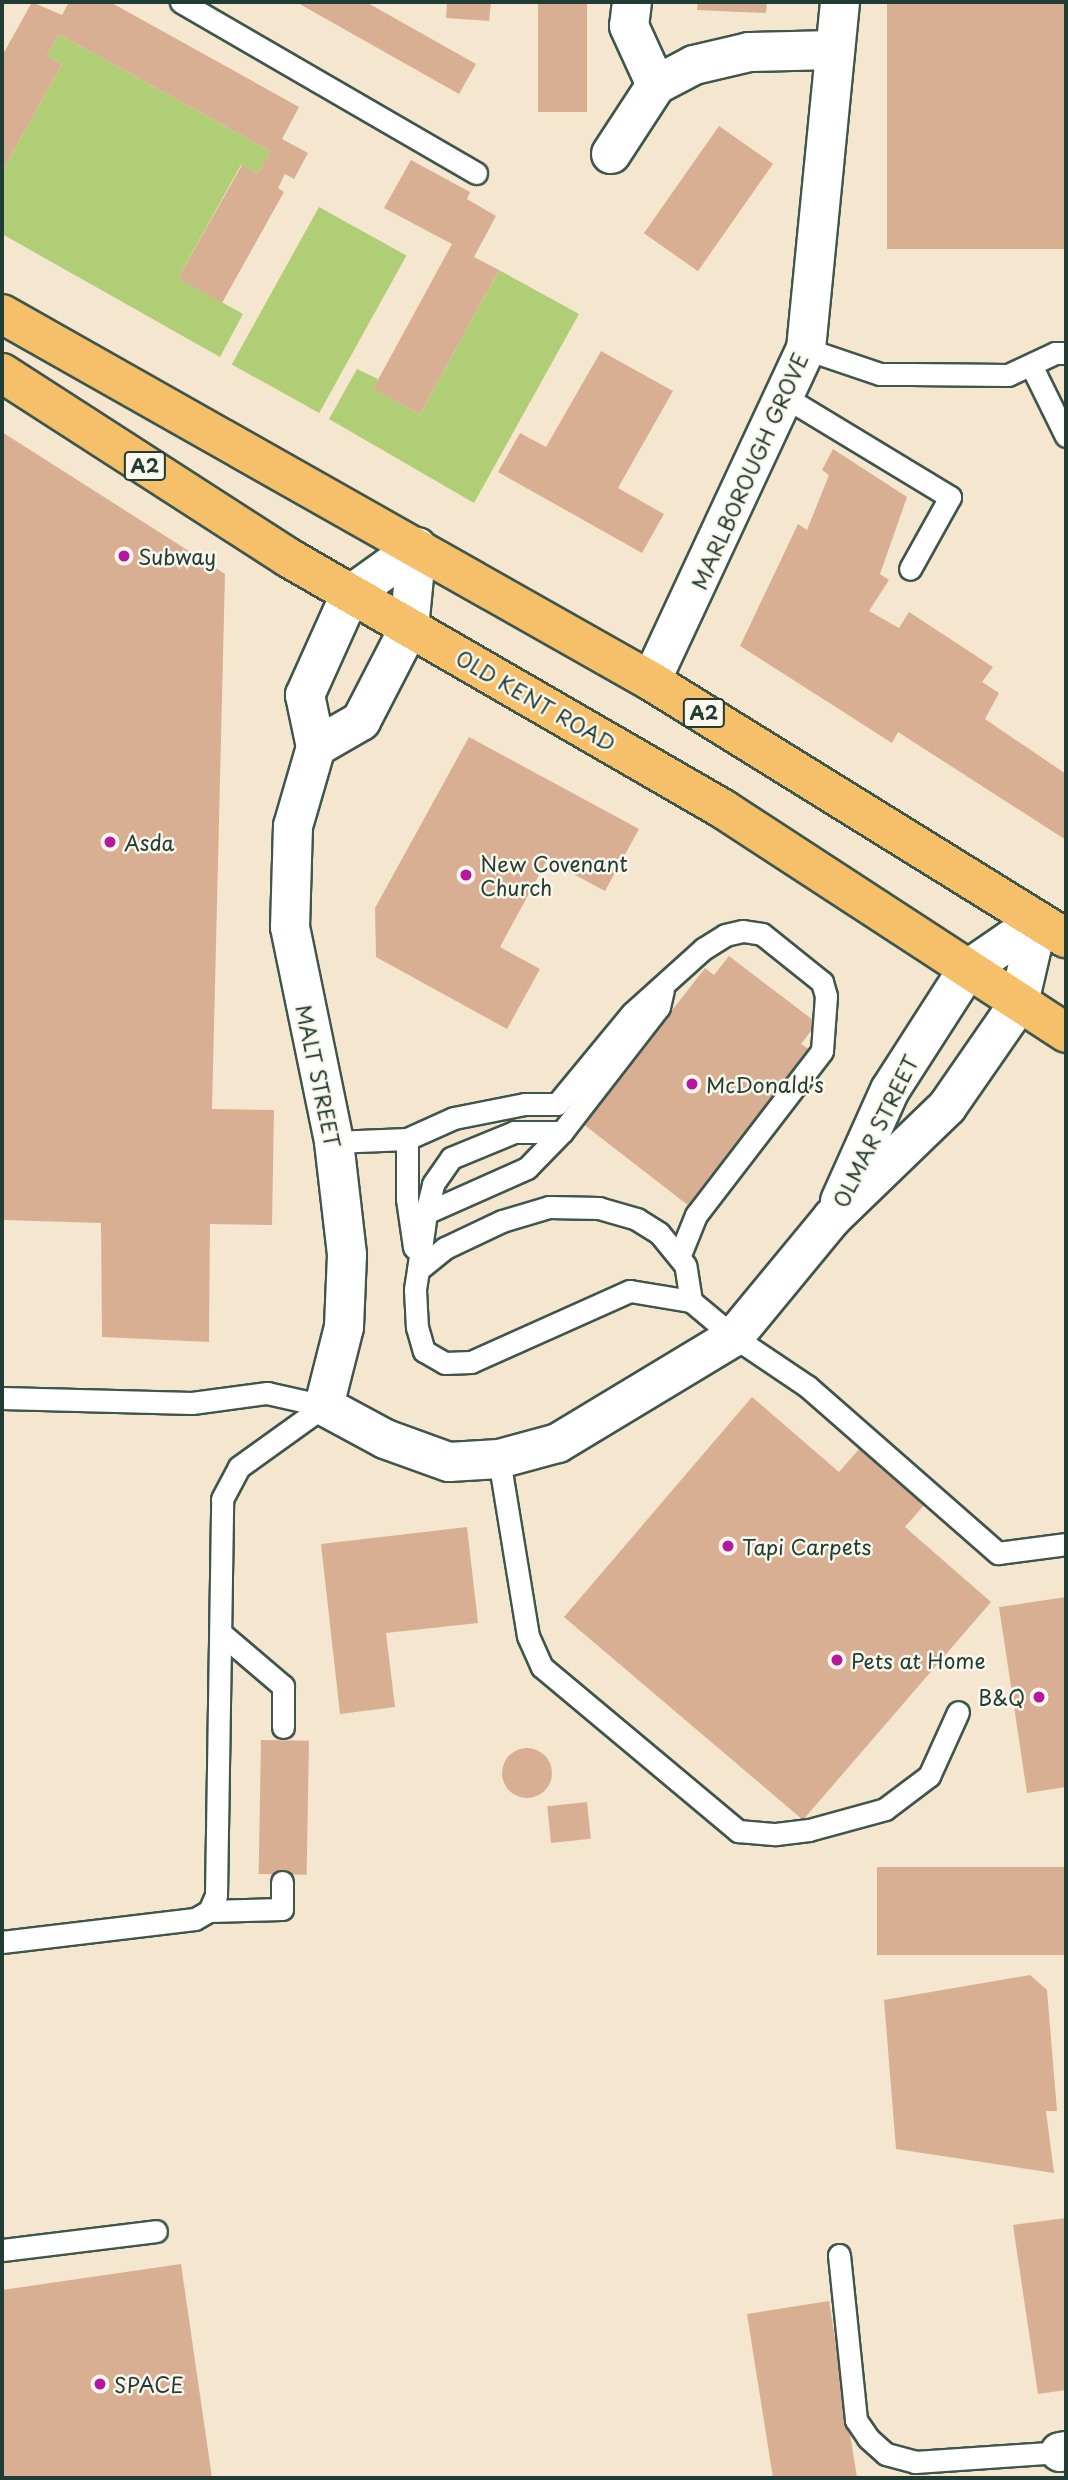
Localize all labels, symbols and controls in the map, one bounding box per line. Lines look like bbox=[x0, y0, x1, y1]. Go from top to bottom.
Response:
street label: MARLBOROUGH GROVE bbox=[685, 348, 813, 594]
road number: A2 bbox=[122, 450, 168, 481]
place label: Subway bbox=[138, 543, 216, 569]
marker: Subway bbox=[116, 548, 132, 564]
street label: OLD KENT ROAD bbox=[450, 643, 622, 757]
road number: A2 bbox=[681, 698, 727, 728]
place label: Asda bbox=[124, 829, 174, 855]
marker: Asda bbox=[102, 834, 118, 850]
place label: New Covenant Church bbox=[480, 850, 625, 900]
marker: New Covenant Church bbox=[458, 867, 474, 883]
street label: MALT STREET bbox=[291, 1000, 347, 1152]
street label: OLMAR STREET bbox=[827, 1050, 923, 1212]
place label: McDonald's bbox=[706, 1071, 824, 1097]
marker: McDonald's bbox=[684, 1076, 700, 1092]
place label: Tapi Carpets bbox=[742, 1533, 872, 1559]
marker: Tapi Carpets bbox=[720, 1538, 736, 1554]
place label: Pets at Home bbox=[851, 1647, 987, 1673]
marker: Pets at Home bbox=[829, 1652, 845, 1668]
place label: B&Q bbox=[978, 1684, 1025, 1710]
marker: B&Q bbox=[1031, 1689, 1047, 1705]
place label: SPACE bbox=[114, 2371, 184, 2397]
marker: SPACE bbox=[92, 2376, 108, 2392]

